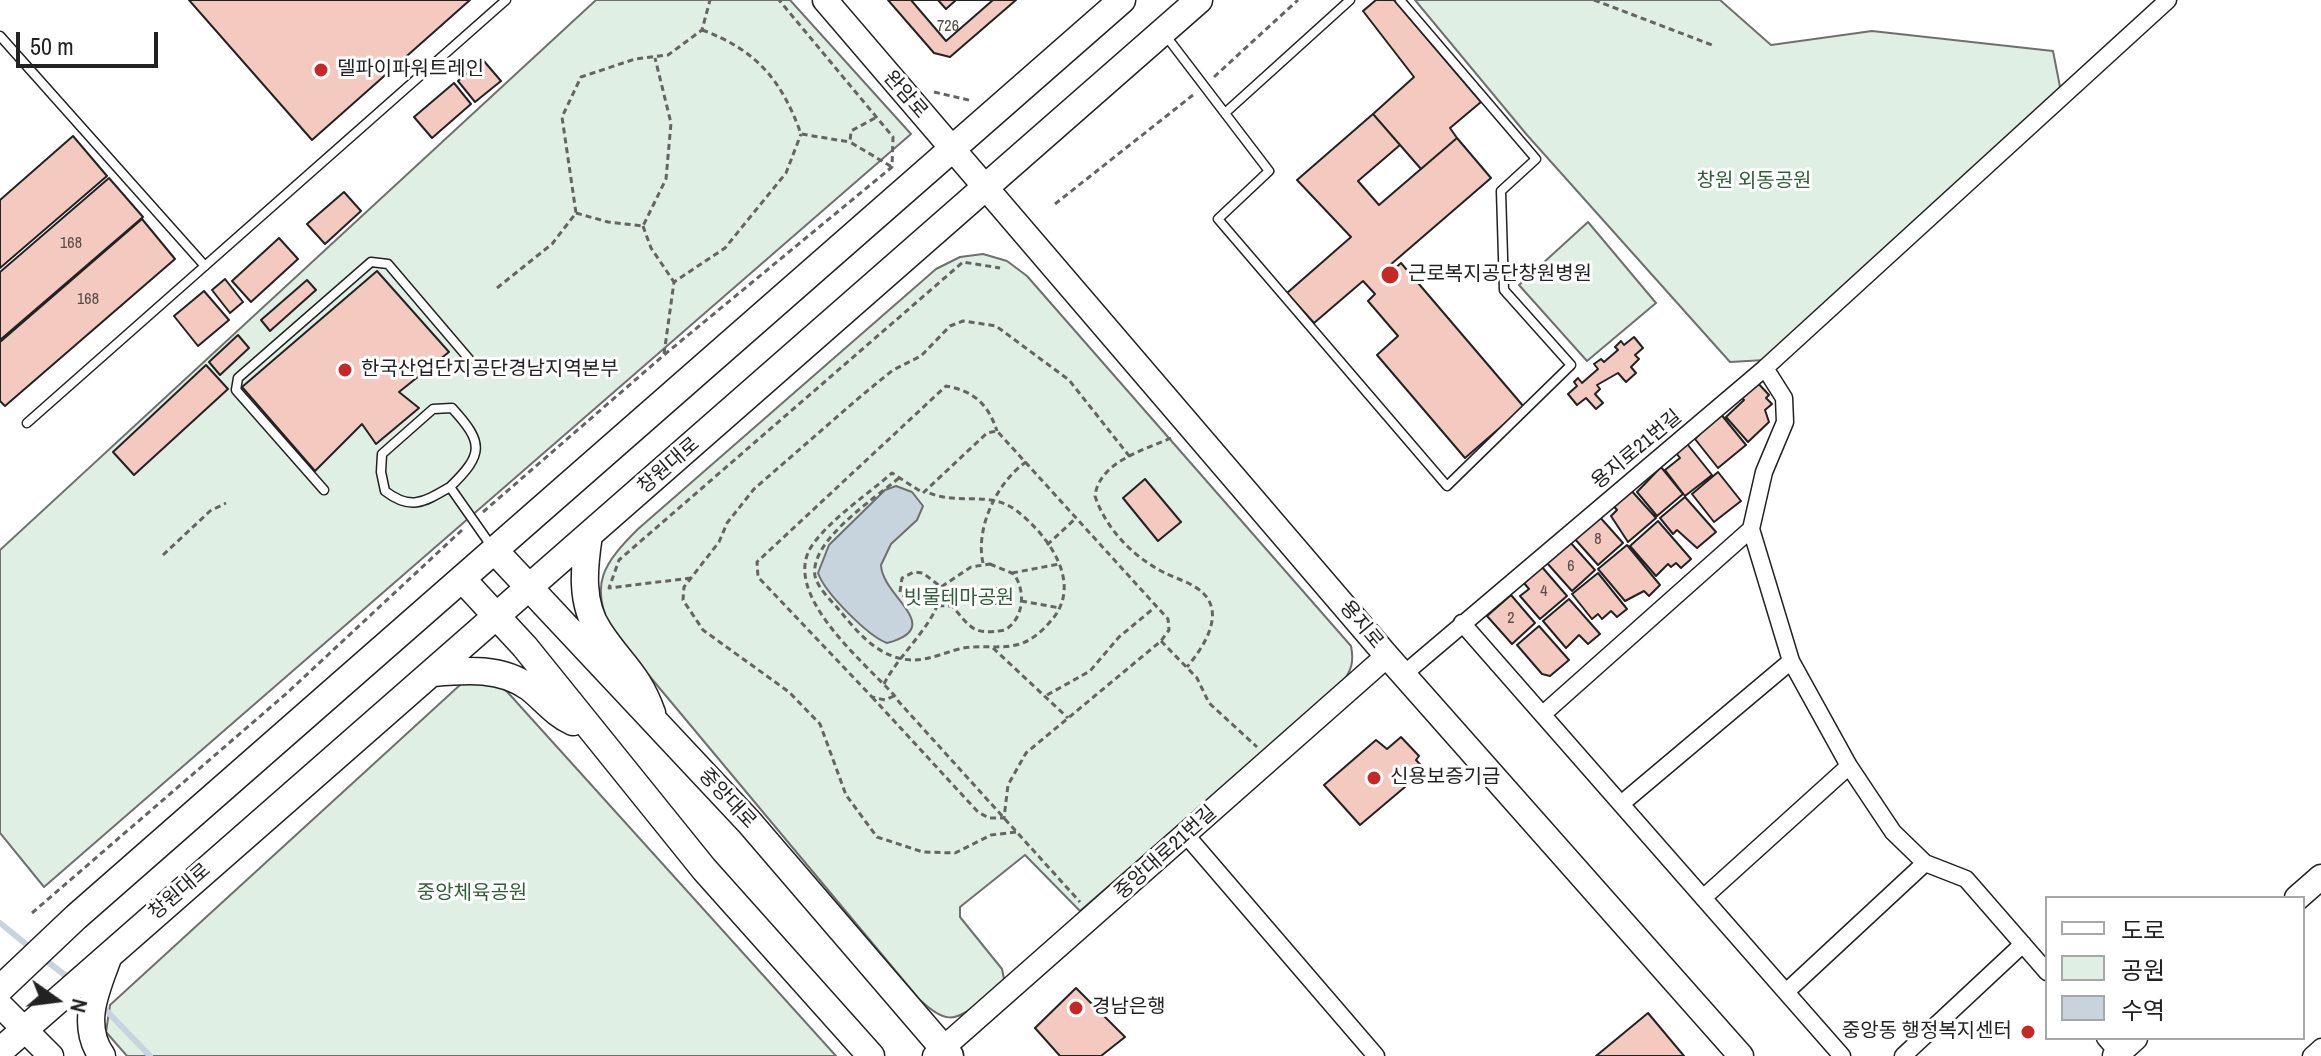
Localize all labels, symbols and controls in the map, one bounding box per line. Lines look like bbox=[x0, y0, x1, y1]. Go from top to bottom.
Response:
scale bar bbox=[20, 16, 162, 66]
house number: 726 bbox=[937, 17, 959, 37]
text: 50 m bbox=[30, 30, 74, 62]
place label: 델파이파워트레인 bbox=[337, 58, 484, 82]
marker: 델파이파워트레인 bbox=[312, 61, 330, 79]
street label: 완암로 bbox=[878, 66, 932, 124]
park label: 창원 외동공원 bbox=[1697, 170, 1811, 194]
house number: 168 bbox=[60, 234, 82, 254]
place label: 근로복지공단창원병원 bbox=[1408, 263, 1592, 287]
marker: 근로복지공단창원병원 bbox=[1379, 264, 1401, 286]
house number: 168 bbox=[77, 290, 99, 310]
place label: 한국산업단지공단경남지역본부 bbox=[361, 358, 619, 382]
marker: 한국산업단지공단경남지역본부 bbox=[336, 361, 354, 379]
street label: 용지로21번길 bbox=[1587, 405, 1687, 495]
street label: 창원대로 bbox=[633, 433, 705, 499]
house number: 8 bbox=[1594, 530, 1602, 550]
house number: 6 bbox=[1567, 557, 1575, 577]
house number: 4 bbox=[1540, 582, 1548, 602]
park label: 빗물테마공원 bbox=[904, 587, 1014, 611]
street label: 용지로 bbox=[1334, 596, 1388, 654]
house number: 2 bbox=[1507, 609, 1515, 629]
street label: 중앙대로 bbox=[693, 764, 761, 834]
place label: 신용보증기금 bbox=[1390, 766, 1500, 790]
marker: 신용보증기금 bbox=[1365, 769, 1383, 787]
street label: 중앙대로21번길 bbox=[1110, 801, 1222, 905]
street label: 창원대로 bbox=[144, 859, 216, 925]
park label: 중앙체육공원 bbox=[417, 882, 527, 906]
legend bbox=[2045, 896, 2305, 1040]
text: 도로 bbox=[2121, 914, 2165, 946]
text: 공원 bbox=[2121, 954, 2165, 986]
north arrow bbox=[16, 960, 96, 1040]
text: 수역 bbox=[2121, 994, 2165, 1026]
text: N bbox=[63, 996, 95, 1016]
place label: 경남은행 bbox=[1092, 996, 1166, 1020]
marker: 경남은행 bbox=[1067, 999, 1085, 1017]
place label: 중앙동 행정복지센터 bbox=[1842, 1020, 2012, 1044]
marker: 중앙동 행정복지센터 bbox=[2019, 1023, 2037, 1041]

